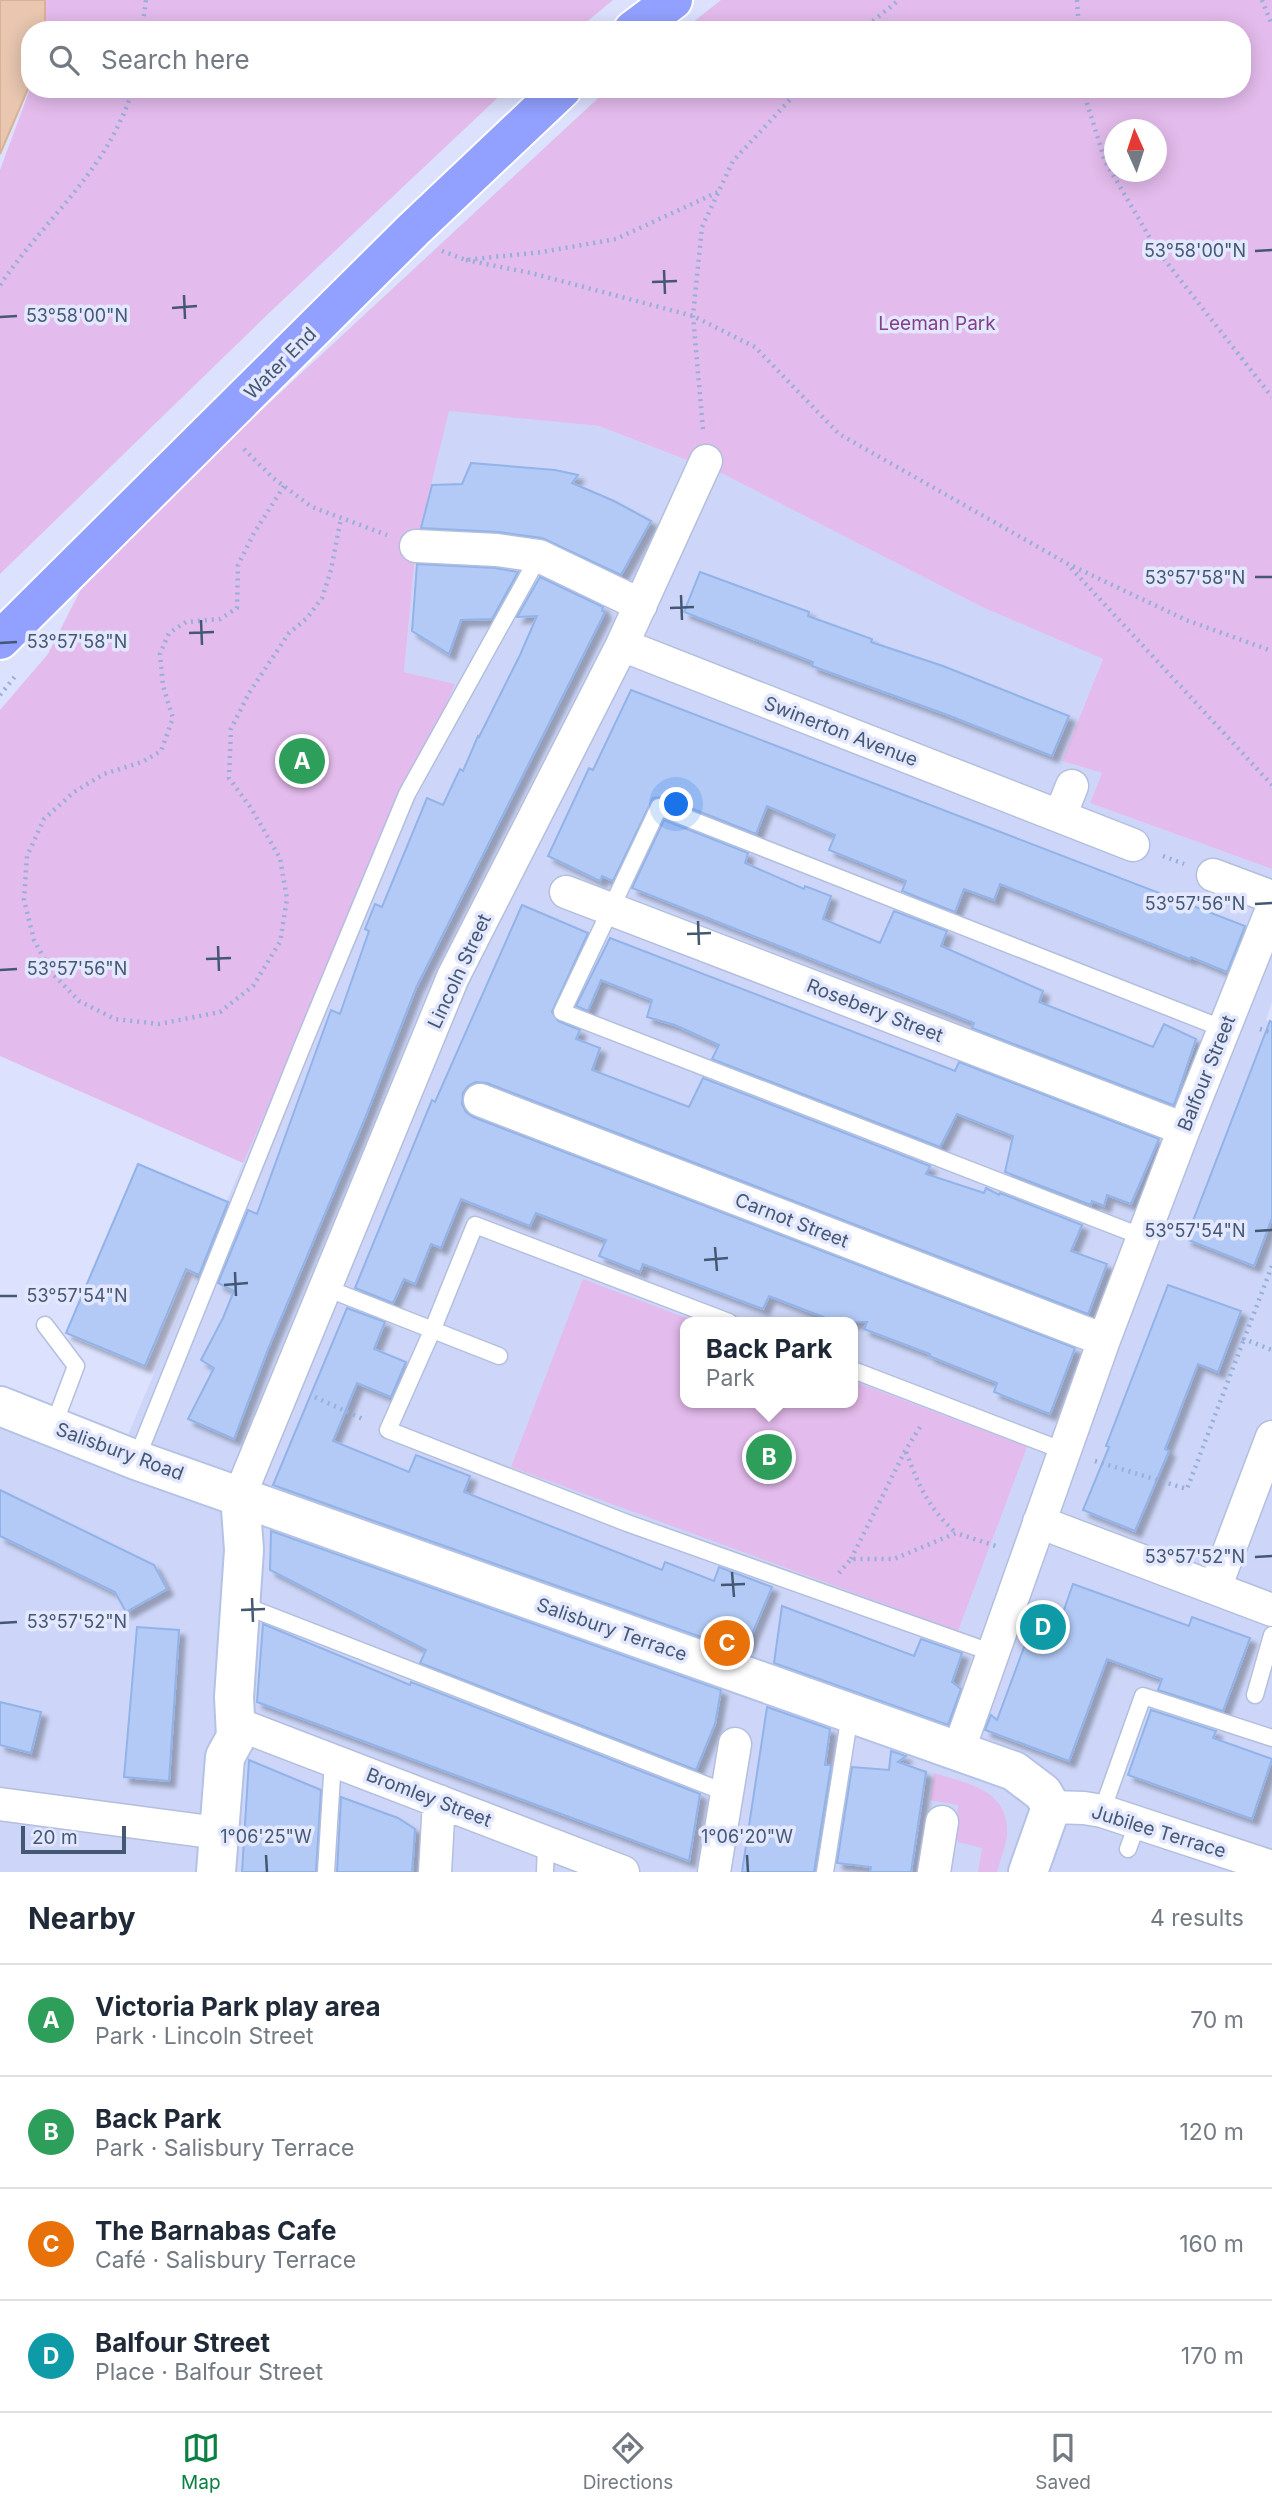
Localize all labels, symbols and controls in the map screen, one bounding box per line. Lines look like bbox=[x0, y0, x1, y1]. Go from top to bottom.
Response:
search box bbox=[21, 21, 1251, 98]
icon: search bbox=[45, 41, 83, 79]
text: Search here bbox=[101, 44, 250, 75]
north arrow bbox=[1104, 119, 1167, 182]
text: 53°58'00"N bbox=[1144, 240, 1246, 261]
text: 53°58'00"N bbox=[26, 305, 128, 326]
park label: Leeman Park bbox=[878, 312, 996, 335]
street label: Water End bbox=[240, 323, 321, 404]
text: 53°57'58"N bbox=[1145, 567, 1245, 588]
text: 53°57'58"N bbox=[27, 631, 127, 652]
street label: Swinerton Avenue bbox=[761, 692, 921, 771]
pin: A bbox=[279, 735, 325, 787]
your location bbox=[659, 787, 693, 821]
text: 53°57'56"N bbox=[1145, 893, 1245, 914]
street label: Lincoln Street bbox=[423, 910, 496, 1032]
text: 53°57'56"N bbox=[27, 958, 127, 979]
street label: Rosebery Street bbox=[803, 974, 946, 1047]
street label: Balfour Street bbox=[1173, 1012, 1240, 1134]
street label: Carnot Street bbox=[732, 1188, 852, 1253]
text: 53°57'54"N bbox=[1144, 1220, 1246, 1241]
text: 53°57'54"N bbox=[26, 1285, 128, 1306]
popup bbox=[680, 1317, 858, 1408]
text: Back Park bbox=[706, 1333, 832, 1364]
text: Park bbox=[706, 1364, 755, 1392]
street label: Salisbury Road bbox=[53, 1418, 187, 1485]
pin: B bbox=[746, 1431, 792, 1483]
text: 53°57'52"N bbox=[1145, 1546, 1245, 1567]
street label: Salisbury Terrace bbox=[534, 1593, 690, 1666]
pin: D bbox=[1020, 1601, 1066, 1653]
text: 53°57'52"N bbox=[27, 1611, 127, 1632]
pin: C bbox=[704, 1617, 750, 1669]
street label: Bromley Street bbox=[363, 1763, 495, 1832]
street label: Jubilee Terrace bbox=[1089, 1800, 1229, 1863]
scale bar bbox=[21, 1823, 126, 1855]
text: 20 m bbox=[32, 1826, 78, 1849]
text: 1°06'25"W bbox=[220, 1826, 312, 1847]
text: 1°06'20"W bbox=[701, 1826, 793, 1847]
text: Nearby bbox=[28, 1900, 136, 1936]
text: 4 results bbox=[1150, 1904, 1244, 1932]
text: Victoria Park play area bbox=[95, 1991, 381, 2022]
text: A bbox=[42, 2006, 60, 2034]
text: 70 m bbox=[1190, 2006, 1244, 2034]
text: Park · Lincoln Street bbox=[95, 2022, 313, 2050]
text: Back Park bbox=[95, 2103, 222, 2134]
text: B bbox=[43, 2118, 59, 2146]
text: 120 m bbox=[1179, 2118, 1244, 2146]
text: Park · Salisbury Terrace bbox=[95, 2134, 354, 2162]
text: The Barnabas Cafe bbox=[95, 2215, 337, 2246]
text: C bbox=[42, 2230, 60, 2258]
text: 160 m bbox=[1179, 2230, 1244, 2258]
text: Café · Salisbury Terrace bbox=[95, 2246, 356, 2274]
text: Balfour Street bbox=[95, 2327, 270, 2358]
text: D bbox=[43, 2342, 59, 2370]
text: 170 m bbox=[1181, 2342, 1244, 2370]
text: Place · Balfour Street bbox=[95, 2358, 323, 2386]
tab: Map bbox=[181, 2429, 221, 2494]
tab: Directions bbox=[583, 2429, 673, 2494]
tab: Saved bbox=[1035, 2429, 1091, 2494]

